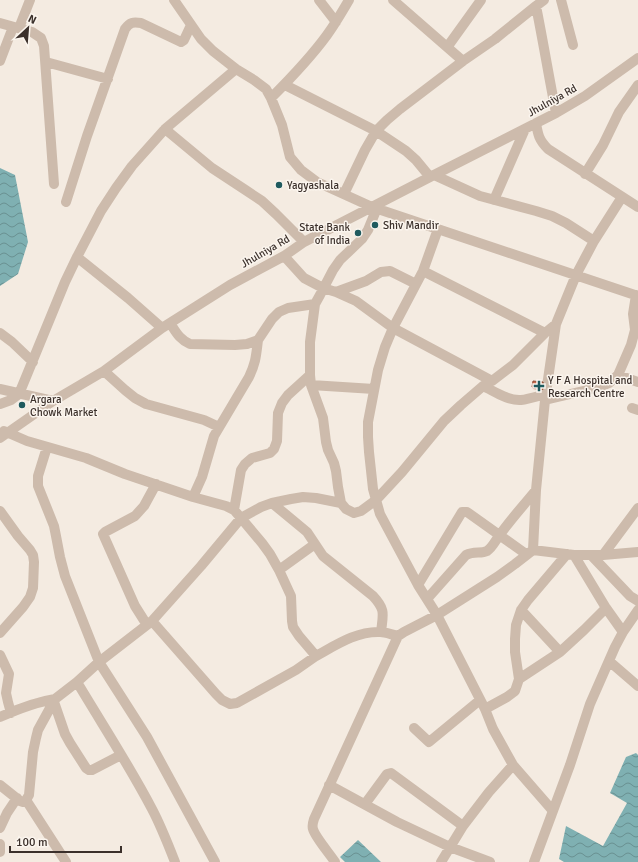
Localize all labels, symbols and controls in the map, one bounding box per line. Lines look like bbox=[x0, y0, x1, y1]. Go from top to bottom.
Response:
north arrow bbox=[8, 8, 48, 48]
text: N bbox=[26, 12, 38, 27]
street label: Jhulniya Rd bbox=[525, 82, 579, 119]
place label: Yagyashala bbox=[287, 179, 340, 192]
marker: Yagyashala bbox=[274, 180, 284, 190]
place label: Shiv Mandir bbox=[383, 219, 439, 232]
marker: Shiv Mandir bbox=[370, 220, 380, 230]
place label: State Bank of India bbox=[299, 221, 350, 247]
marker: State Bank of India bbox=[353, 228, 363, 238]
street label: Jhulniya Rd bbox=[238, 232, 292, 271]
place label: Y F A Hospital and Research Centre bbox=[548, 374, 633, 400]
marker: Y F A Hospital and Research Centre bbox=[533, 380, 545, 392]
place label: Argara Chowk Market bbox=[30, 393, 97, 419]
marker: Argara Chowk Market bbox=[17, 400, 27, 410]
scale bar bbox=[10, 828, 121, 854]
text: 100 m bbox=[16, 835, 48, 850]

